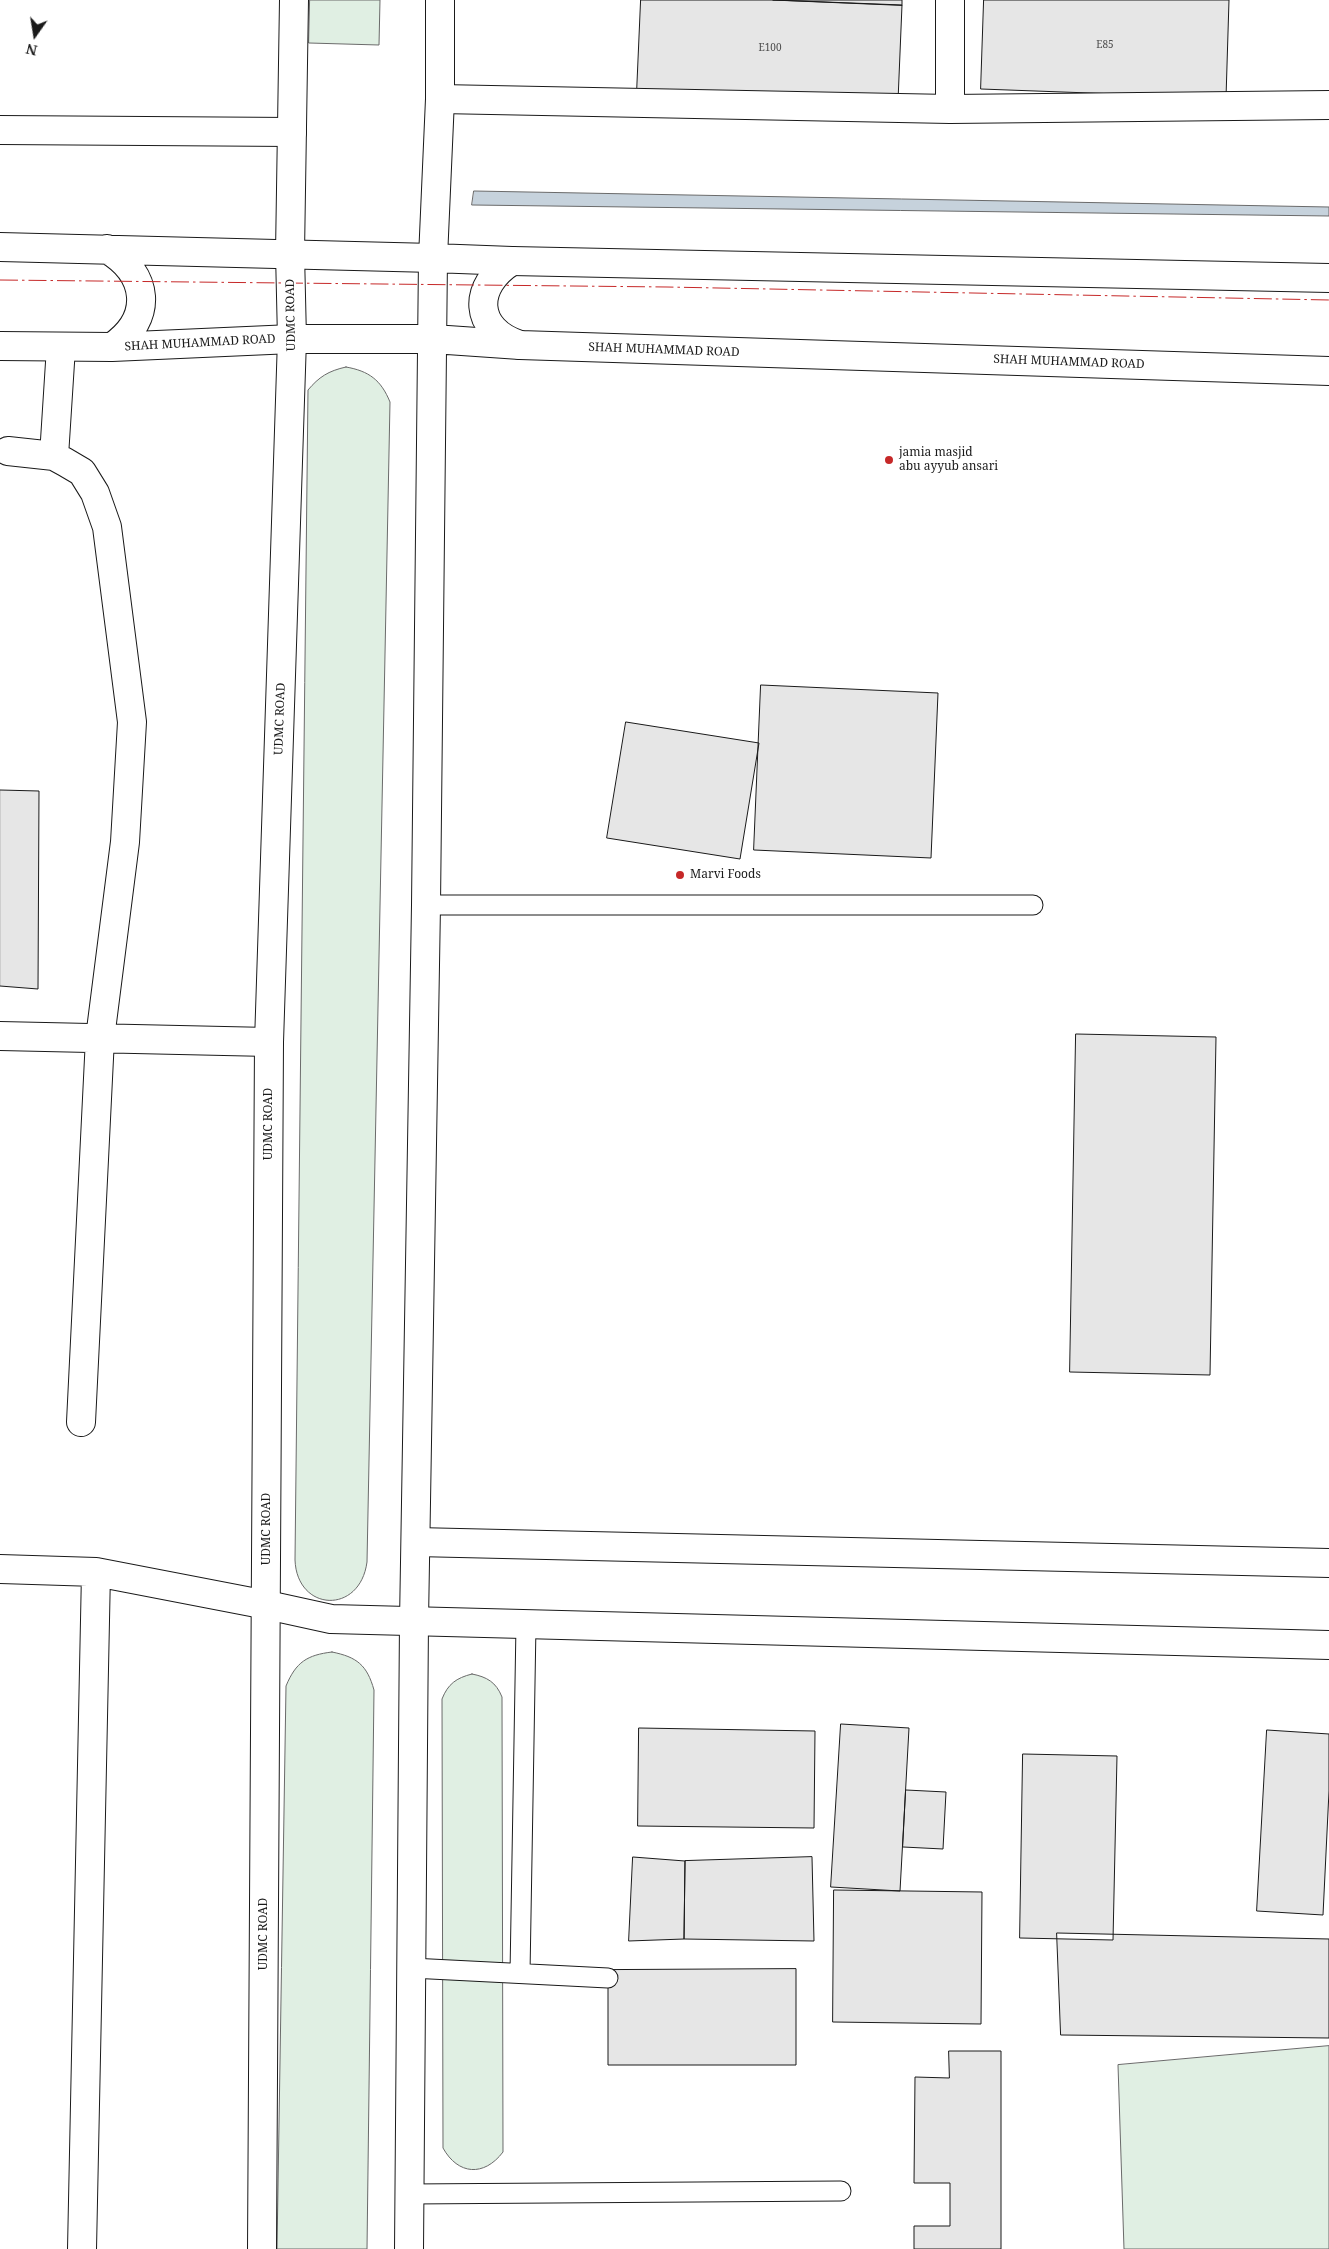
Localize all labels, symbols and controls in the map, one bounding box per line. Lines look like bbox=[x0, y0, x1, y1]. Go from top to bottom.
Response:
north arrow bbox=[10, 10, 60, 60]
house number: E85 bbox=[1096, 39, 1114, 51]
text: N bbox=[24, 40, 39, 61]
house number: E100 bbox=[759, 42, 781, 54]
street label: UDMC ROAD bbox=[283, 279, 299, 351]
street label: SHAH MUHAMMAD ROAD bbox=[124, 332, 276, 354]
street label: SHAH MUHAMMAD ROAD bbox=[588, 340, 740, 360]
street label: SHAH MUHAMMAD ROAD bbox=[993, 352, 1145, 372]
place label: jamia masjid abu ayyub ansari bbox=[899, 446, 998, 474]
marker: jamia masjid abu ayyub ansari bbox=[883, 454, 895, 466]
street label: UDMC ROAD bbox=[272, 682, 288, 756]
place label: Marvi Foods bbox=[690, 868, 761, 882]
marker: Marvi Foods bbox=[674, 869, 686, 881]
street label: UDMC ROAD bbox=[262, 1088, 276, 1160]
street label: UDMC ROAD bbox=[260, 1493, 274, 1565]
street label: UDMC ROAD bbox=[257, 1898, 271, 1970]

